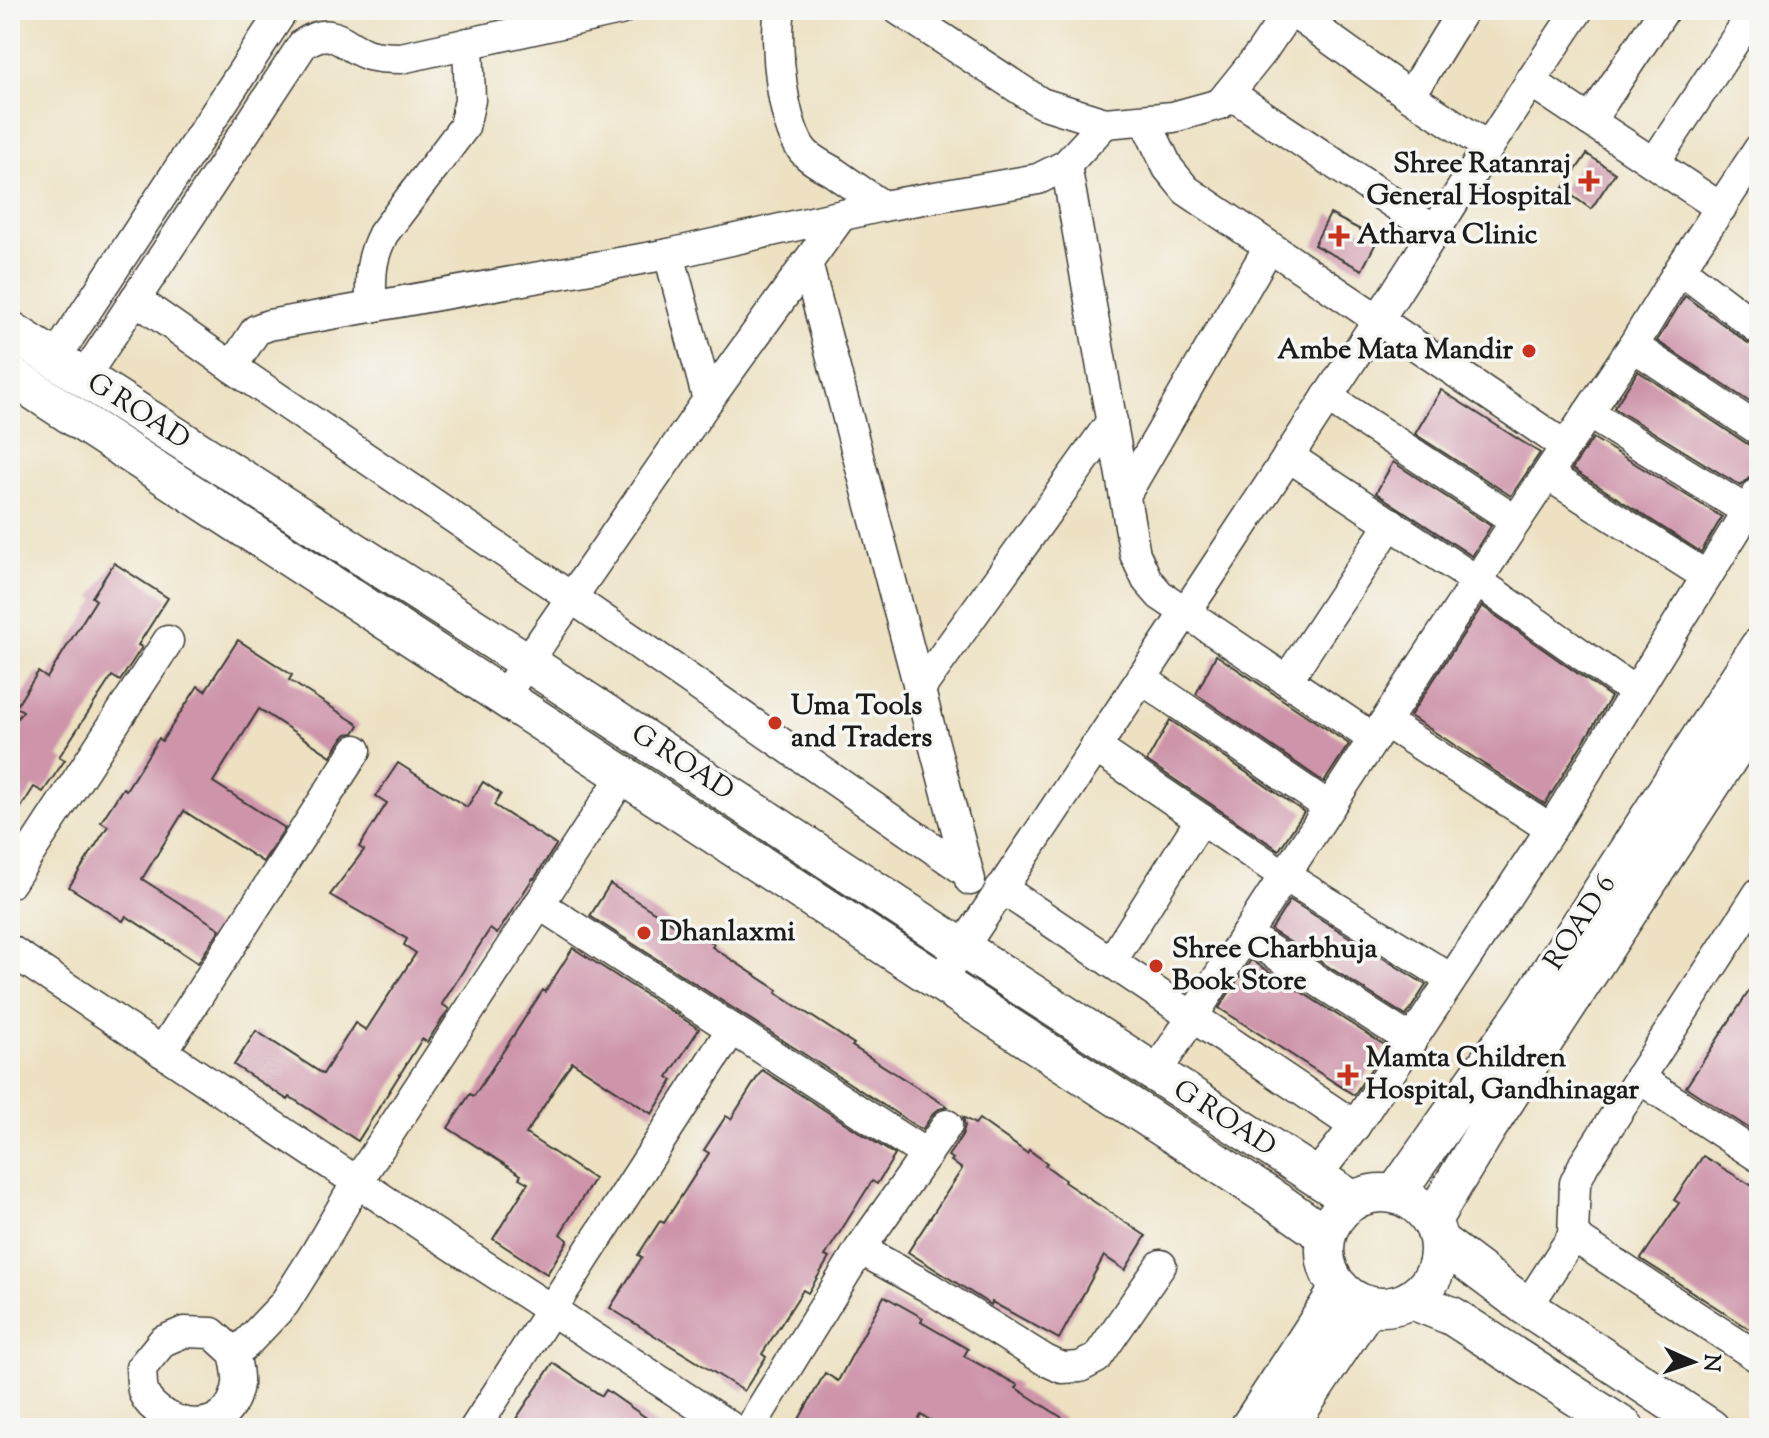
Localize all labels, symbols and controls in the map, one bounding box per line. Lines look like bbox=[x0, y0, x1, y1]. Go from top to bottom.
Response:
place label: Shree Ratanraj General Hospital bbox=[1366, 145, 1571, 217]
marker: Shree Ratanraj General Hospital bbox=[1578, 170, 1600, 192]
place label: Atharva Clinic bbox=[1357, 216, 1538, 256]
marker: Atharva Clinic bbox=[1328, 225, 1350, 247]
place label: Ambe Mata Mandir bbox=[1277, 331, 1513, 371]
marker: Ambe Mata Mandir bbox=[1520, 342, 1538, 360]
street label: G ROAD bbox=[79, 364, 197, 460]
place label: Uma Tools and Traders bbox=[791, 687, 932, 759]
marker: Uma Tools and Traders bbox=[766, 714, 784, 732]
street label: G ROAD bbox=[623, 715, 741, 811]
street label: ROAD 6 bbox=[1535, 867, 1627, 979]
place label: Dhanlaxmi bbox=[660, 913, 795, 953]
marker: Dhanlaxmi bbox=[635, 924, 653, 942]
place label: Shree Charbhuja Book Store bbox=[1172, 930, 1378, 1002]
marker: Shree Charbhuja Book Store bbox=[1147, 957, 1165, 975]
place label: Mamta Children Hospital, Gandhinagar bbox=[1366, 1039, 1640, 1111]
marker: Mamta Children Hospital, Gandhinagar bbox=[1337, 1064, 1359, 1086]
street label: G ROAD bbox=[1165, 1071, 1283, 1167]
north arrow bbox=[1653, 1322, 1733, 1402]
text: N bbox=[1694, 1353, 1726, 1373]

